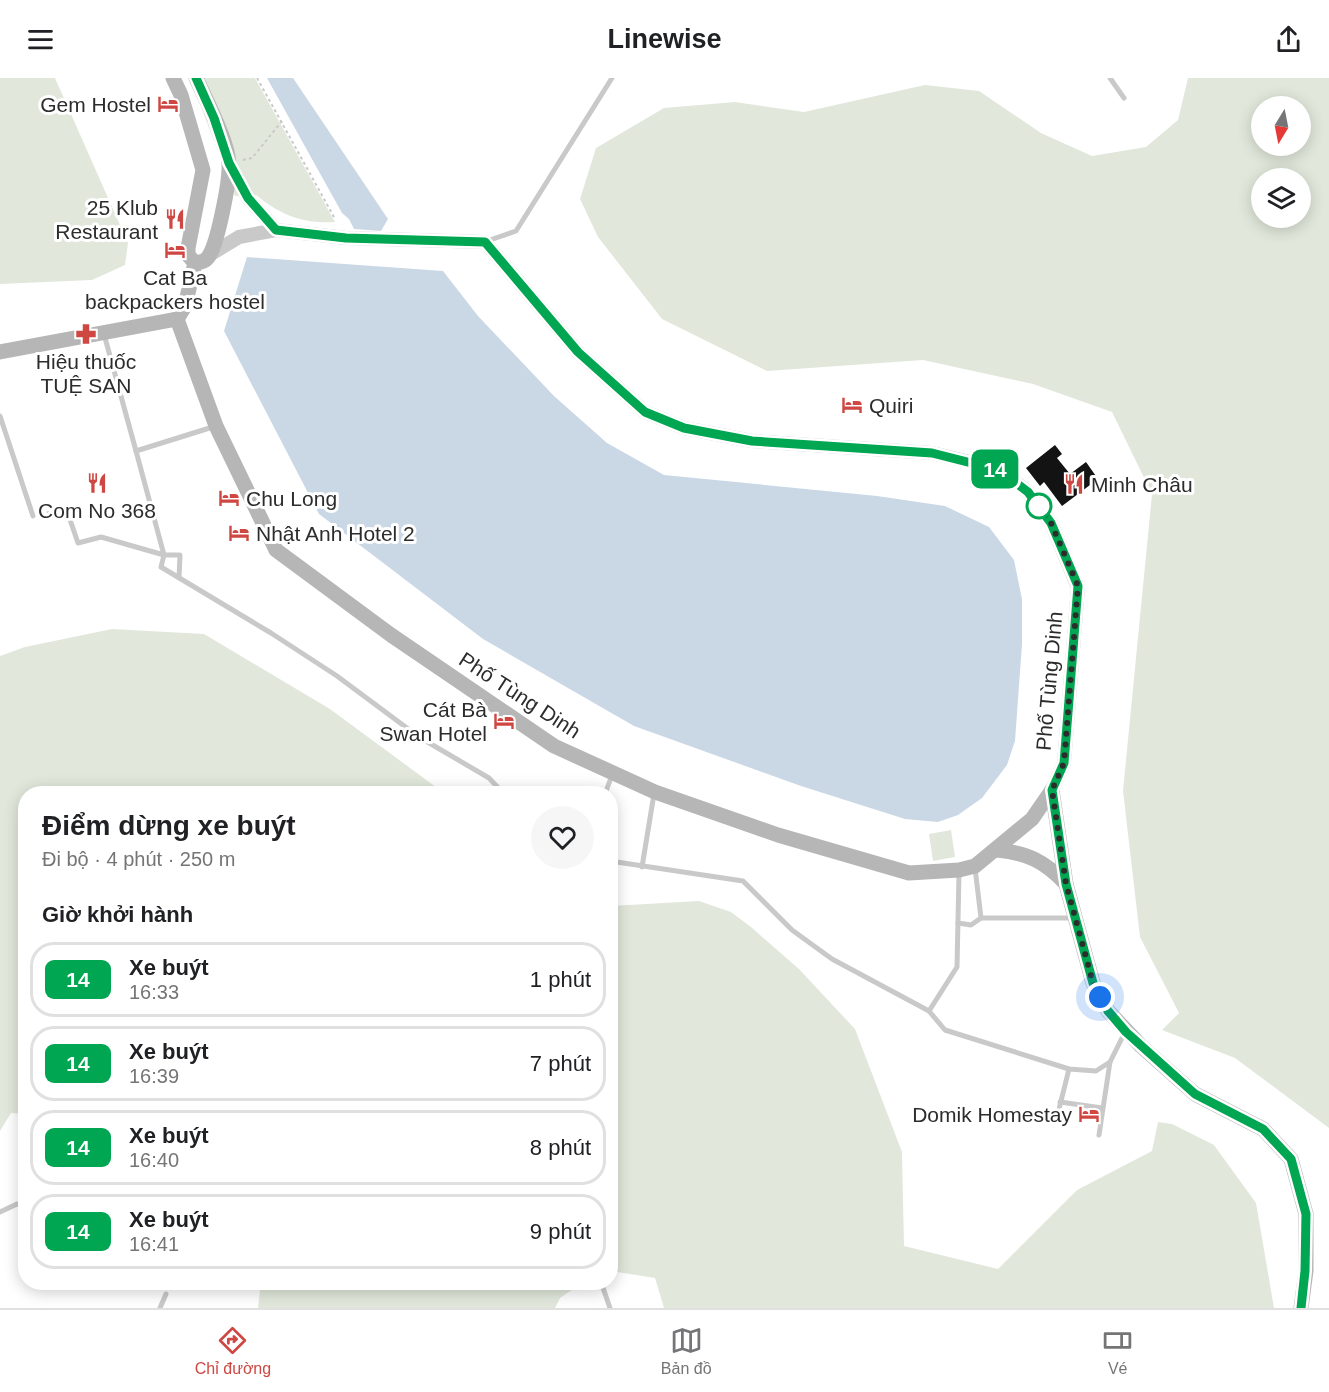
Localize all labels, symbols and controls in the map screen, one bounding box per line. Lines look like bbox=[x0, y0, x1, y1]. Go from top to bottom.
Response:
icon: menu bbox=[24, 23, 57, 56]
icon: share bbox=[1272, 23, 1305, 56]
text: Linewise bbox=[607, 24, 722, 54]
hotel icon: Gem Hostel bbox=[156, 92, 180, 116]
place label: Gem Hostel bbox=[40, 93, 151, 116]
north arrow bbox=[1251, 96, 1311, 156]
map controls bbox=[1251, 96, 1311, 228]
button: layers bbox=[1251, 168, 1311, 228]
place label: 25 Klub Restaurant bbox=[55, 196, 158, 243]
restaurant icon: 25 Klub Restaurant bbox=[163, 207, 187, 231]
hotel icon: Cat Ba backpackers hostel bbox=[163, 238, 187, 262]
place label: Cat Ba backpackers hostel bbox=[85, 266, 265, 313]
pharmacy icon: Hiệu thuốc TUỆ SAN bbox=[74, 322, 98, 346]
place label: Hiệu thuốc TUỆ SAN bbox=[36, 350, 136, 397]
hotel icon: Quiri bbox=[840, 393, 864, 417]
place label: Quiri bbox=[869, 394, 913, 417]
line badge: 14 bbox=[968, 450, 1022, 488]
text: 14 bbox=[983, 458, 1007, 481]
restaurant icon: Com No 368 bbox=[85, 471, 109, 495]
restaurant icon: Minh Châu bbox=[1062, 472, 1086, 496]
place label: Minh Châu bbox=[1091, 473, 1193, 496]
hotel icon: Chu Long bbox=[217, 486, 241, 510]
place label: Chu Long bbox=[246, 487, 337, 510]
unlabelled marker bbox=[1026, 493, 1052, 519]
place label: Com No 368 bbox=[38, 499, 156, 522]
hotel icon: Nhật Anh Hotel 2 bbox=[227, 521, 251, 545]
place label: Nhật Anh Hotel 2 bbox=[256, 522, 415, 545]
street label: Phố Tùng Dinh bbox=[1031, 610, 1067, 752]
street label: Phố Tùng Dinh bbox=[455, 647, 585, 743]
place label: Cát Bà Swan Hotel bbox=[380, 698, 487, 745]
hotel icon: Cát Bà Swan Hotel bbox=[492, 709, 516, 733]
button: heart bbox=[531, 806, 594, 869]
text: Điểm dừng xe buýt bbox=[42, 810, 296, 841]
text: Đi bộ · 4 phút · 250 m bbox=[42, 848, 235, 870]
text: Giờ khởi hành bbox=[42, 902, 193, 927]
text: Xe buýt bbox=[129, 955, 208, 980]
text: 1 phút bbox=[530, 967, 591, 992]
text: 14 bbox=[66, 968, 90, 991]
text: 16:33 bbox=[129, 981, 179, 1003]
your location bbox=[1085, 982, 1115, 1012]
text: Xe buýt bbox=[129, 1039, 208, 1064]
text: 7 phút bbox=[530, 1051, 591, 1076]
text: 14 bbox=[66, 1052, 90, 1075]
text: 16:39 bbox=[129, 1065, 179, 1087]
hotel icon: Domik Homestay bbox=[1077, 1102, 1101, 1126]
place label: Domik Homestay bbox=[912, 1103, 1072, 1126]
text: Xe buýt bbox=[129, 1123, 208, 1148]
text: 8 phút bbox=[530, 1135, 591, 1160]
text: 14 bbox=[66, 1136, 90, 1159]
text: 16:40 bbox=[129, 1149, 179, 1171]
text: Xe buýt bbox=[129, 1207, 208, 1232]
text: 9 phút bbox=[530, 1219, 591, 1244]
text: 14 bbox=[66, 1220, 90, 1243]
text: 16:41 bbox=[129, 1233, 179, 1255]
tab: Chỉ đường bbox=[195, 1324, 271, 1378]
tab: Bản đồ bbox=[661, 1324, 712, 1378]
tab: Vé bbox=[1101, 1324, 1134, 1378]

